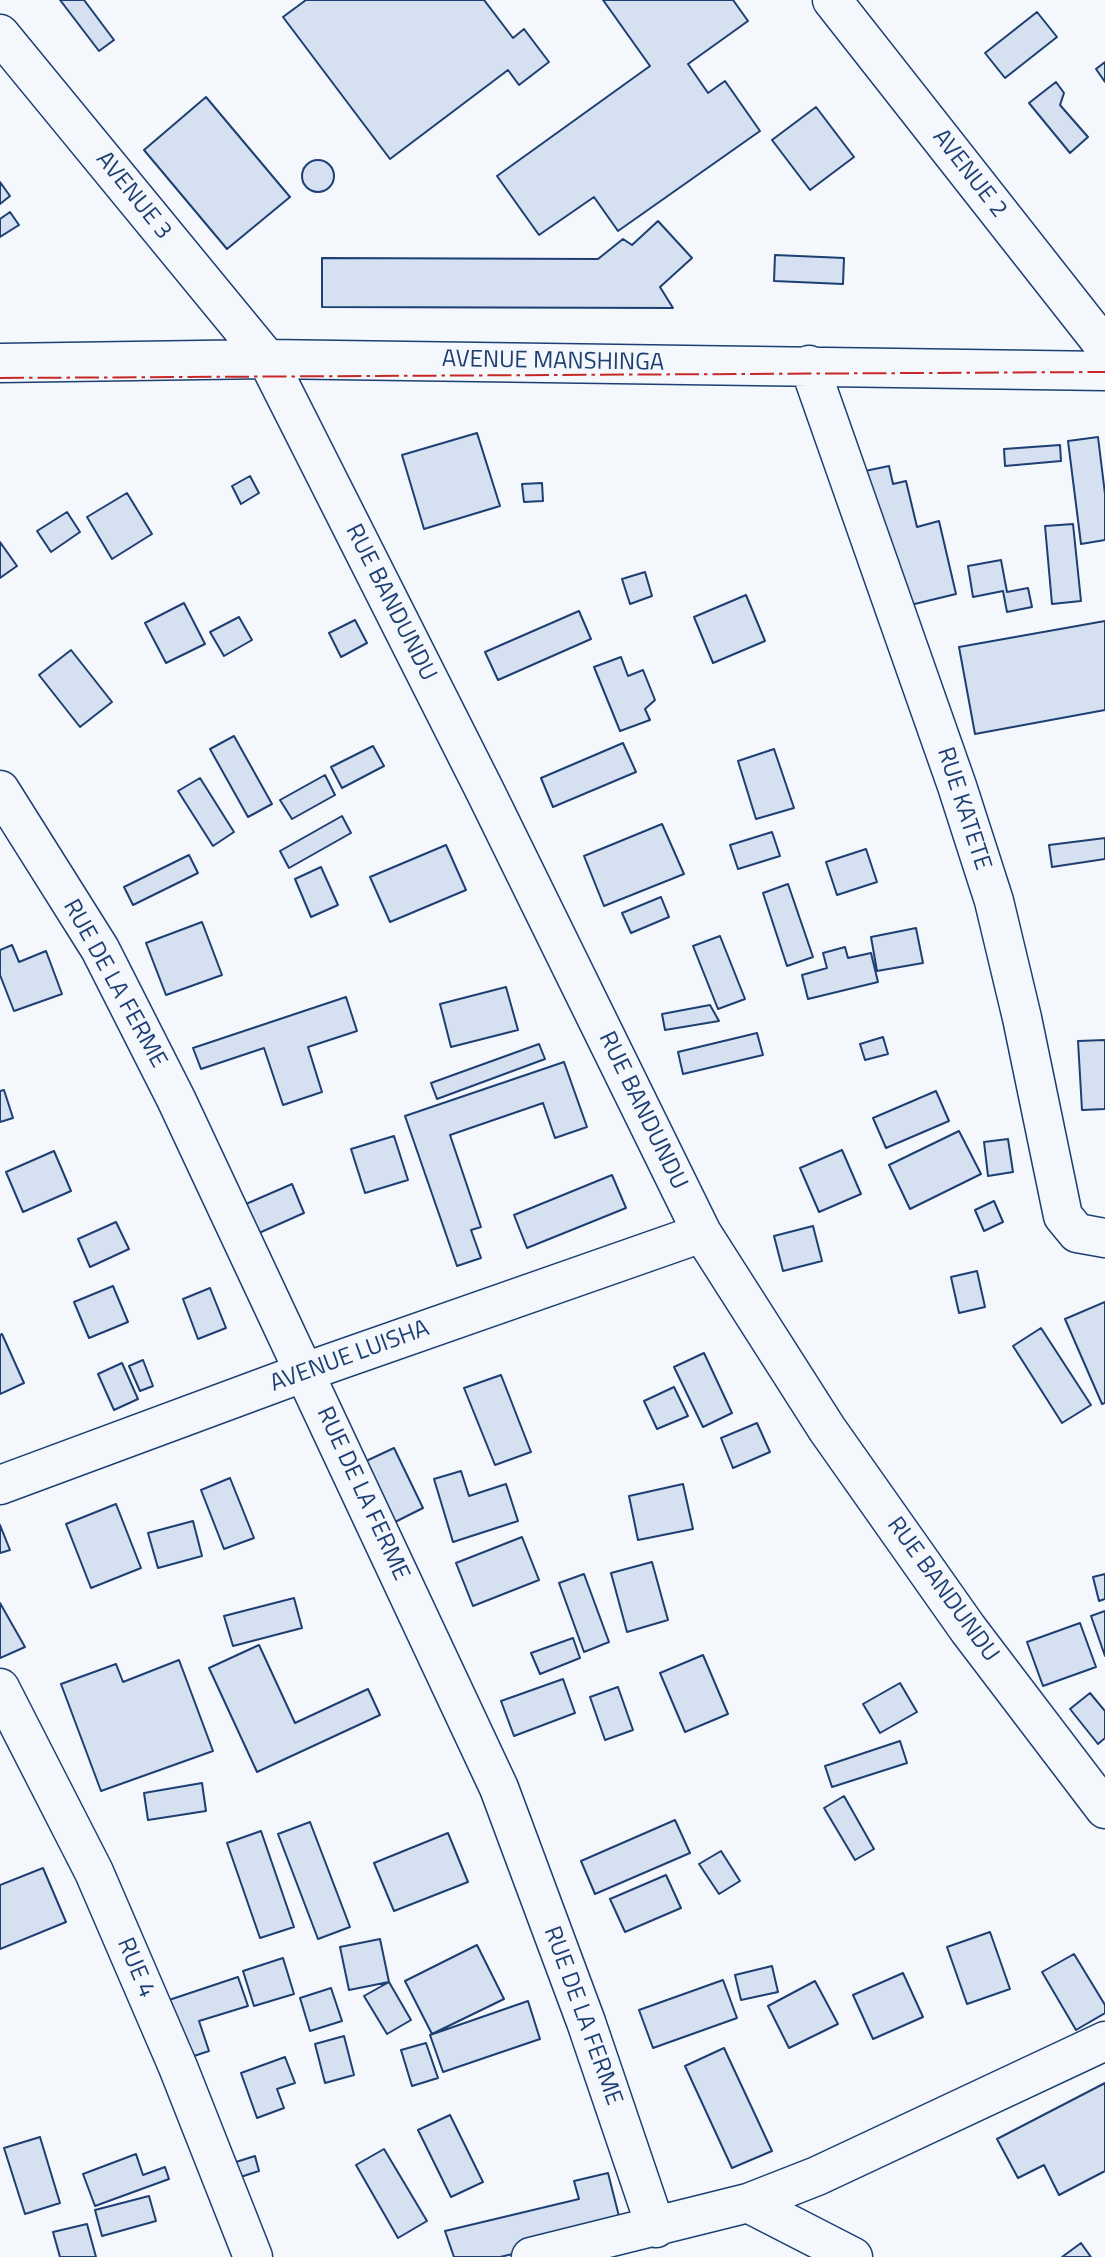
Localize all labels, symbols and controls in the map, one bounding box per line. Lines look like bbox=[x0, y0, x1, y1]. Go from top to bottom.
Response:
street label: AVENUE 2 bbox=[925, 124, 1013, 224]
street label: AVENUE 3 bbox=[89, 146, 177, 246]
street label: AVENUE MANSHINGA bbox=[442, 346, 664, 378]
street label: RUE BANDUNDU bbox=[338, 520, 442, 686]
street label: RUE KATETE bbox=[930, 744, 996, 874]
street label: RUE DE LA FERME bbox=[56, 895, 172, 1073]
street label: RUE BANDUNDU bbox=[591, 1027, 693, 1195]
street label: AVENUE LUISHA bbox=[267, 1315, 433, 1399]
street label: RUE DE LA FERME bbox=[309, 1403, 415, 1585]
street label: RUE BANDUNDU bbox=[880, 1512, 1004, 1668]
street label: RUE DE LA FERME bbox=[536, 1923, 628, 2109]
street label: RUE 4 bbox=[110, 1934, 160, 2002]

